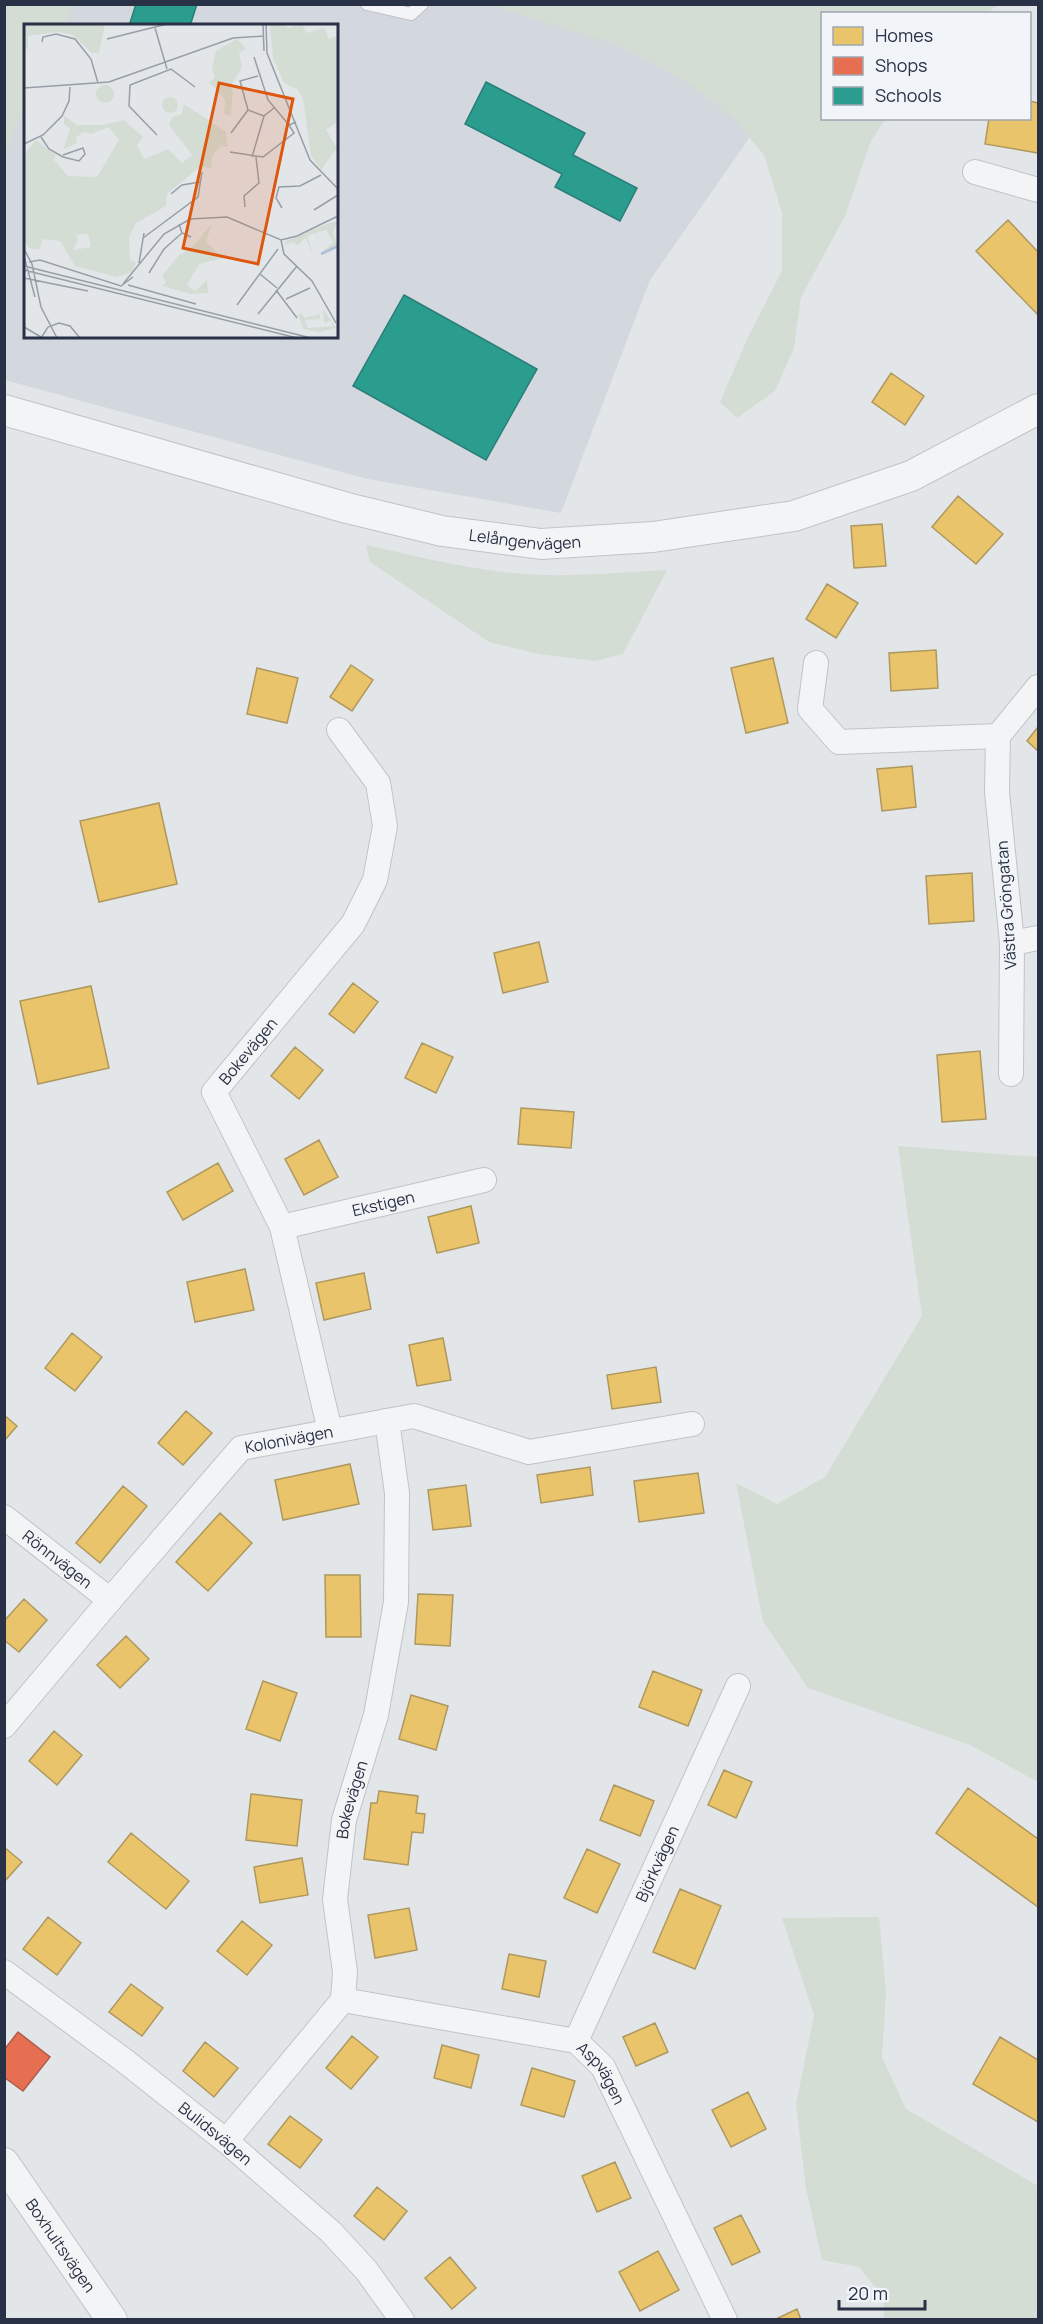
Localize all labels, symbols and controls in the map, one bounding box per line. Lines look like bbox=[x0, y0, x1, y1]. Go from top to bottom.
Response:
legend bbox=[821, 12, 1031, 120]
text: Homes bbox=[875, 23, 933, 47]
inset map bbox=[24, 24, 338, 338]
text: Shops bbox=[875, 53, 927, 77]
text: Schools bbox=[875, 83, 942, 107]
street label: Lelångenvägen bbox=[468, 524, 582, 555]
street label: Västra Gröngatan bbox=[991, 840, 1021, 970]
street label: Bokevägen bbox=[214, 1013, 282, 1089]
street label: Ekstigen bbox=[350, 1186, 417, 1221]
street label: Kolonivägen bbox=[243, 1420, 335, 1458]
street label: Rönnvägen bbox=[18, 1525, 97, 1593]
street label: Bokevägen bbox=[331, 1758, 373, 1840]
street label: Björkvägen bbox=[630, 1822, 684, 1905]
street label: Aspvägen bbox=[572, 2037, 630, 2108]
street label: Bulidsvägen bbox=[174, 2097, 257, 2170]
street label: Boxhultsvägen bbox=[21, 2194, 101, 2297]
scale bar bbox=[839, 2273, 924, 2311]
text: 20 m bbox=[848, 2281, 888, 2305]

